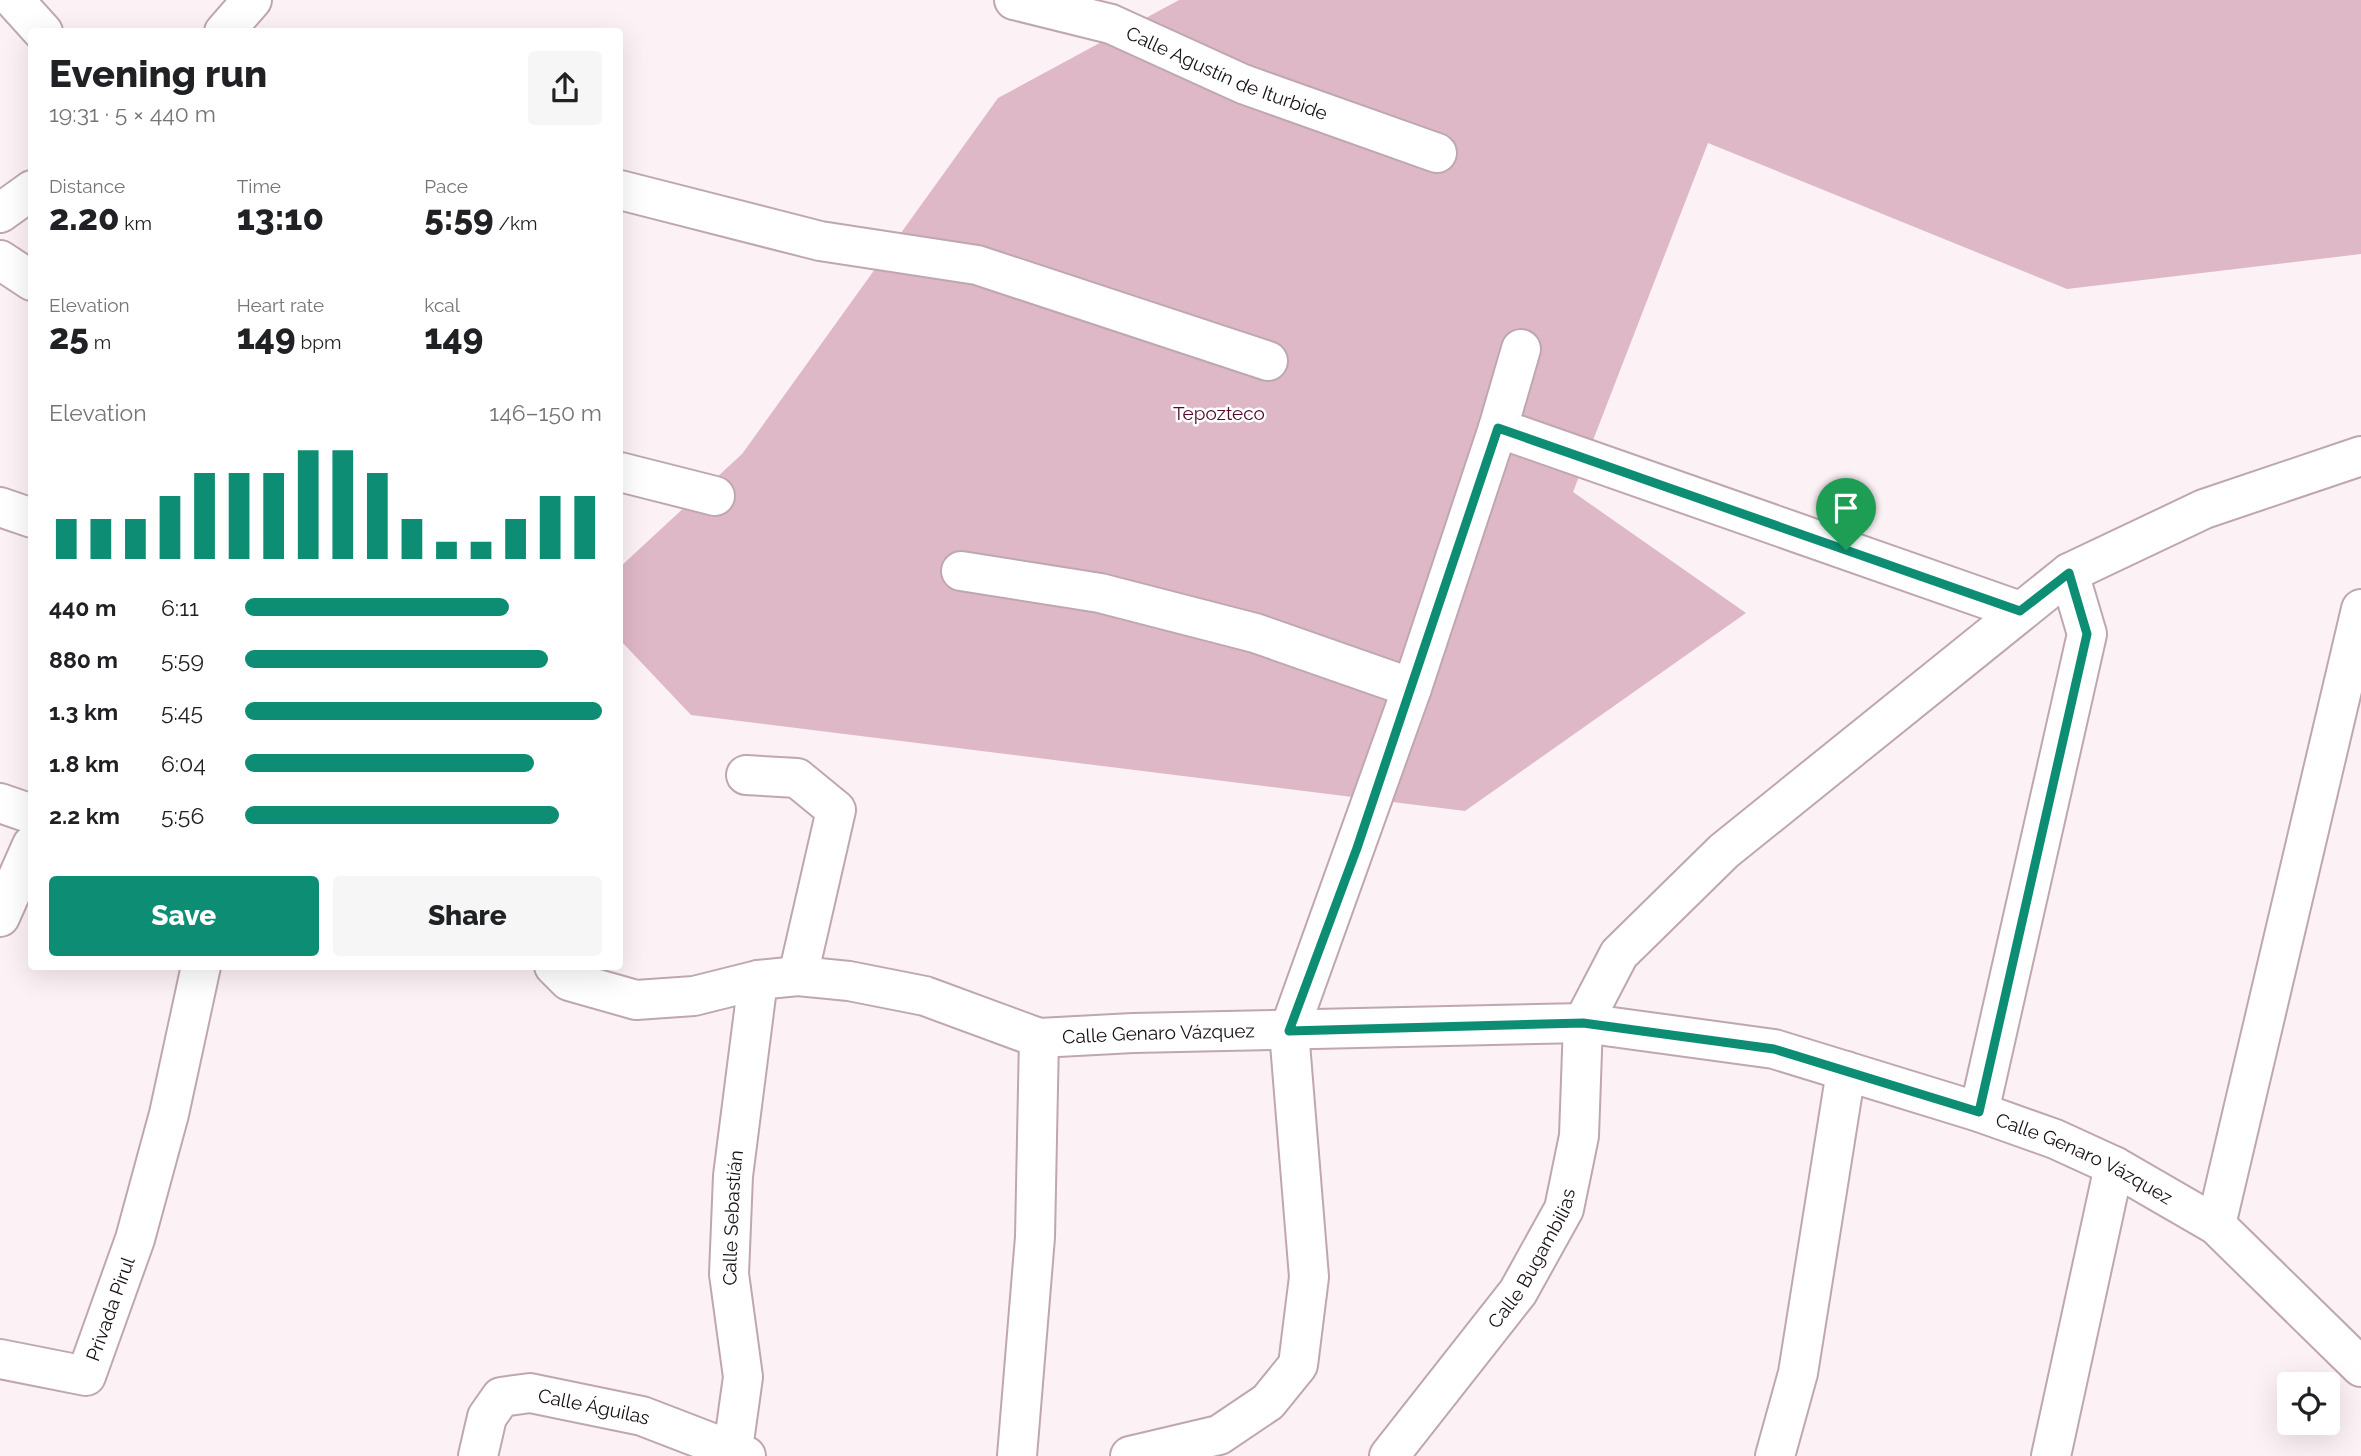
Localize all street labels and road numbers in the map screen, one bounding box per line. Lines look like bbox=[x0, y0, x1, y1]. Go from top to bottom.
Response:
street label: Calle Agustín de Iturbide bbox=[1123, 21, 1331, 124]
street label: Calle Genaro Vázquez bbox=[1062, 1019, 1255, 1048]
street label: Calle Genaro Vázquez bbox=[1993, 1108, 2177, 1209]
street label: Calle Sebastián bbox=[718, 1149, 747, 1287]
street label: Calle Bugambilias bbox=[1483, 1187, 1579, 1332]
street label: Privada Pirul bbox=[81, 1253, 139, 1364]
street label: Calle Águilas bbox=[536, 1384, 653, 1429]

